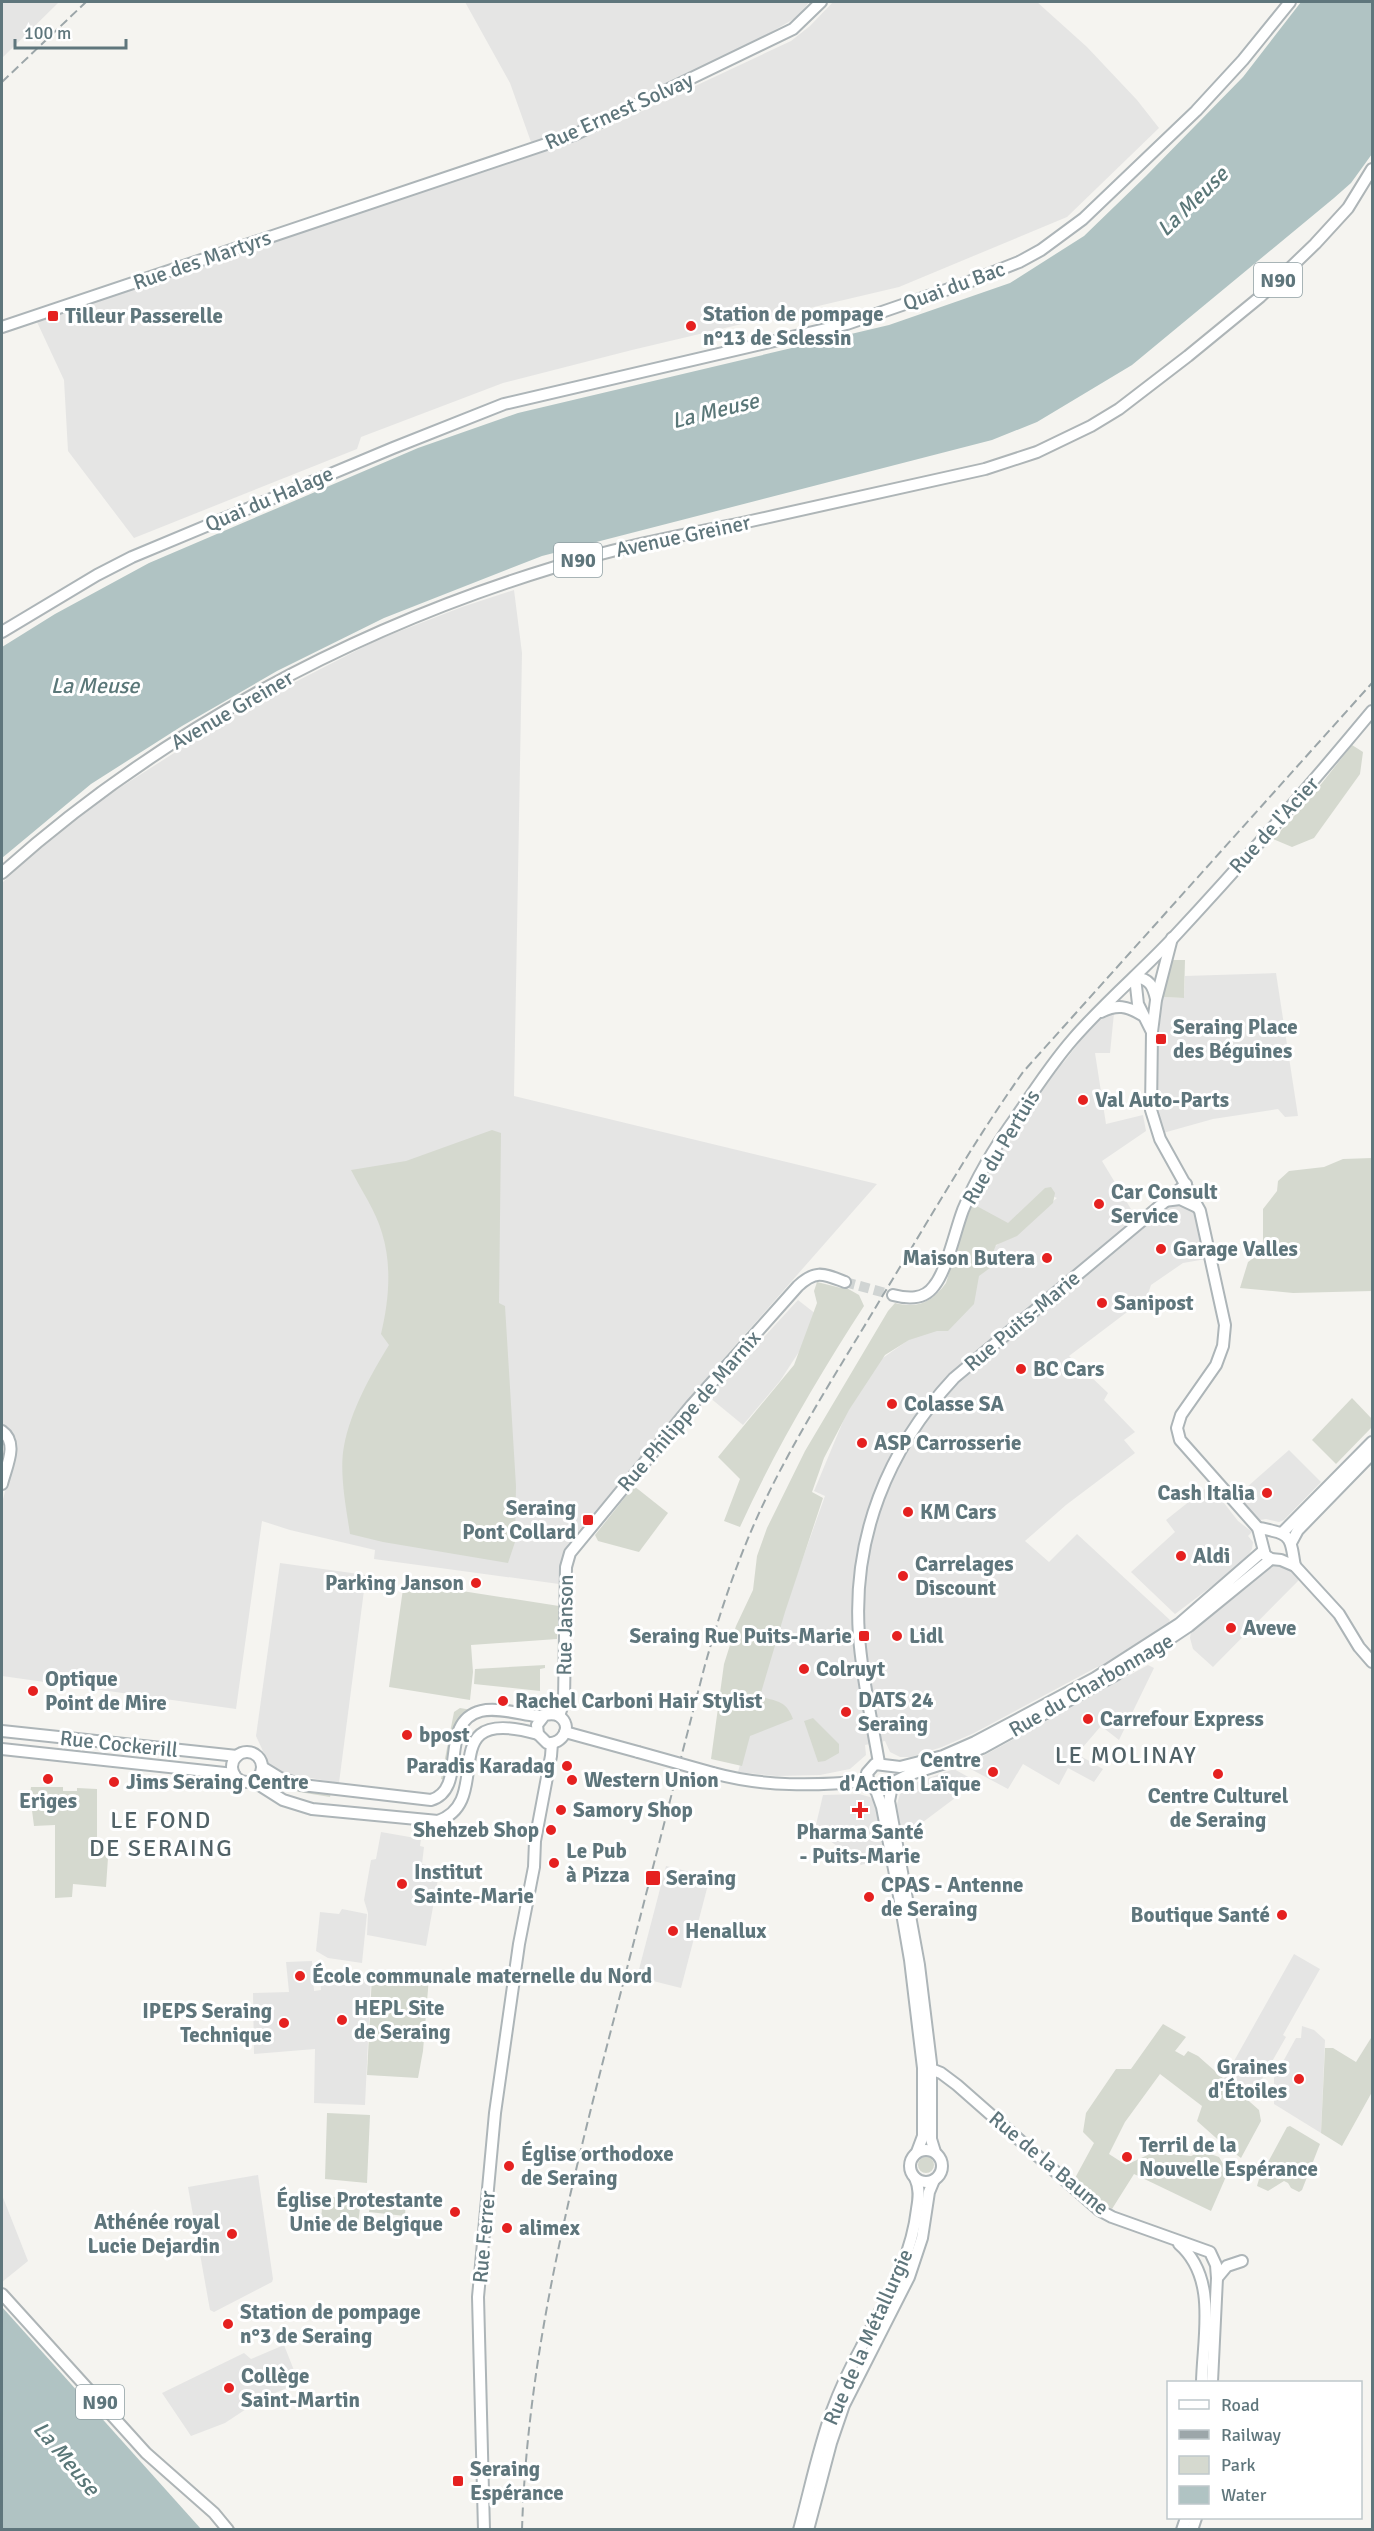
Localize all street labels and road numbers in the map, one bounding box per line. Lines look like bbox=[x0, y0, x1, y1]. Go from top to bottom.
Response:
street label: Rue Ernest Solvay bbox=[541, 67, 697, 155]
street label: Rue des Martyrs bbox=[130, 224, 274, 296]
street label: Quai du Bac bbox=[899, 256, 1009, 316]
road number: N90 bbox=[1254, 263, 1302, 297]
street label: Quai du Halage bbox=[201, 460, 337, 538]
street label: Avenue Greiner bbox=[613, 509, 753, 563]
road number: N90 bbox=[554, 543, 602, 577]
street label: Avenue Greiner bbox=[166, 664, 298, 756]
street label: Rue de l'Acier bbox=[1224, 771, 1325, 879]
street label: Rue du Pertuis bbox=[956, 1085, 1046, 1209]
street label: Rue Puits-Marie bbox=[959, 1265, 1085, 1377]
street label: Rue Philippe de Marnix bbox=[612, 1325, 766, 1497]
street label: Rue Janson bbox=[551, 1574, 579, 1676]
street label: Rue du Charbonnage bbox=[1004, 1627, 1178, 1743]
street label: Rue Cockerill bbox=[59, 1725, 179, 1763]
street label: Rue de la Baume bbox=[984, 2105, 1114, 2221]
street label: Rue Ferrer bbox=[467, 2189, 501, 2284]
street label: Rue de la Métallurgie bbox=[817, 2245, 919, 2429]
road number: N90 bbox=[76, 2385, 124, 2419]

